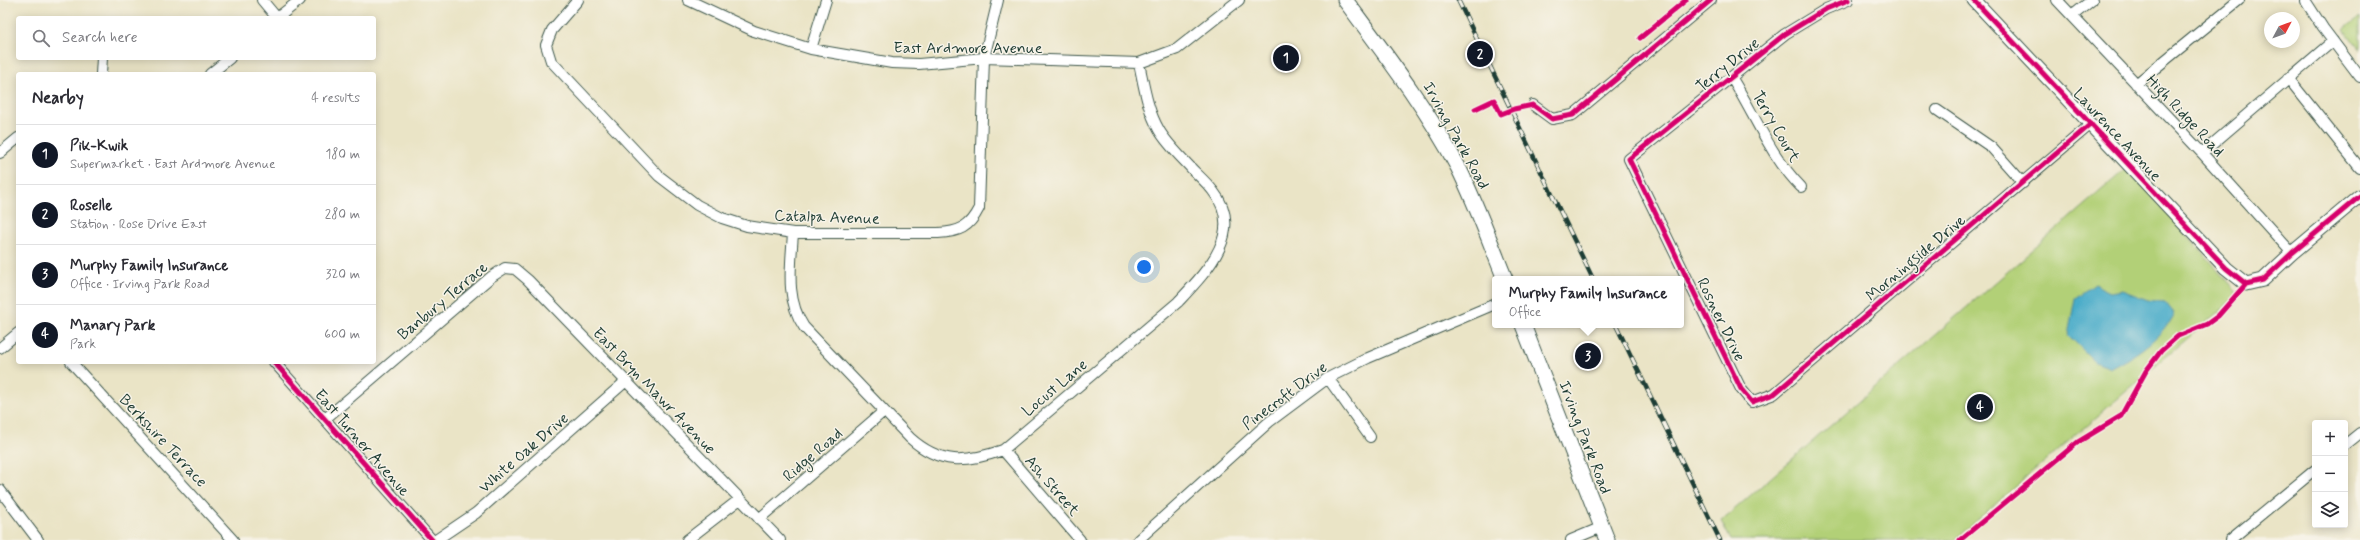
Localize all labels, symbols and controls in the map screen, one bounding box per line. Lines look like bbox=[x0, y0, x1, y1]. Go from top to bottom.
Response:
north arrow bbox=[2264, 12, 2300, 48]
search box bbox=[16, 16, 376, 60]
icon: search bbox=[30, 27, 52, 49]
text: Search here bbox=[62, 28, 138, 48]
street label: Terry Drive bbox=[1692, 33, 1764, 97]
street label: East Ardmore Avenue bbox=[893, 38, 1043, 59]
pin: 2 bbox=[1467, 39, 1493, 69]
pin: 1 bbox=[1273, 43, 1299, 73]
street label: High Ridge Road bbox=[2140, 70, 2229, 163]
street label: Irving Park Road bbox=[1417, 78, 1494, 193]
street label: Lawrence Avenue bbox=[2068, 84, 2166, 186]
text: Nearby bbox=[32, 87, 84, 109]
street label: Terry Court bbox=[1747, 87, 1805, 167]
text: 4 results bbox=[311, 90, 360, 107]
text: Pik-Kwik bbox=[70, 136, 128, 156]
text: 1 bbox=[42, 146, 48, 163]
text: 180 m bbox=[325, 146, 360, 163]
text: Supermarket · East Ardmore Avenue bbox=[70, 156, 275, 173]
text: Roselle bbox=[70, 196, 112, 216]
street label: Catalpa Avenue bbox=[774, 205, 880, 230]
text: 2 bbox=[42, 206, 48, 223]
text: 280 m bbox=[325, 206, 360, 223]
street label: Morningside Drive bbox=[1861, 210, 1971, 307]
text: Station · Rose Drive East bbox=[70, 216, 207, 233]
text: Murphy Family Insurance bbox=[70, 256, 228, 276]
street label: Banbury Terrace bbox=[393, 257, 493, 345]
your location bbox=[1134, 257, 1154, 277]
text: 3 bbox=[42, 266, 48, 283]
text: 320 m bbox=[326, 266, 360, 283]
street label: Rosner Drive bbox=[1691, 274, 1750, 365]
text: Office · Irving Park Road bbox=[70, 276, 210, 293]
popup bbox=[1492, 276, 1684, 328]
text: Murphy Family Insurance bbox=[1509, 284, 1667, 304]
text: Office bbox=[1509, 304, 1541, 321]
text: Manary Park bbox=[70, 316, 155, 336]
street label: East Bryn Mawr Avenue bbox=[588, 323, 720, 459]
text: 4 bbox=[41, 326, 49, 343]
text: 600 m bbox=[324, 326, 360, 343]
text: Park bbox=[70, 336, 96, 353]
pin: 3 bbox=[1575, 341, 1601, 371]
street label: Locust Lane bbox=[1018, 355, 1092, 422]
street label: Pinecroft Drive bbox=[1238, 357, 1332, 435]
street label: Irving Park Road bbox=[1553, 378, 1616, 497]
street label: East Turner Avenue bbox=[309, 385, 415, 501]
street label: Berkshire Terrace bbox=[114, 390, 212, 492]
pin: 4 bbox=[1967, 392, 1993, 422]
street label: White Oak Drive bbox=[475, 408, 573, 498]
map controls bbox=[2312, 420, 2348, 528]
button: + bbox=[2312, 420, 2348, 456]
street label: Ridge Road bbox=[779, 423, 848, 488]
street label: Ash Street bbox=[1020, 451, 1084, 521]
button: − bbox=[2312, 456, 2348, 492]
button: layers bbox=[2312, 492, 2348, 528]

